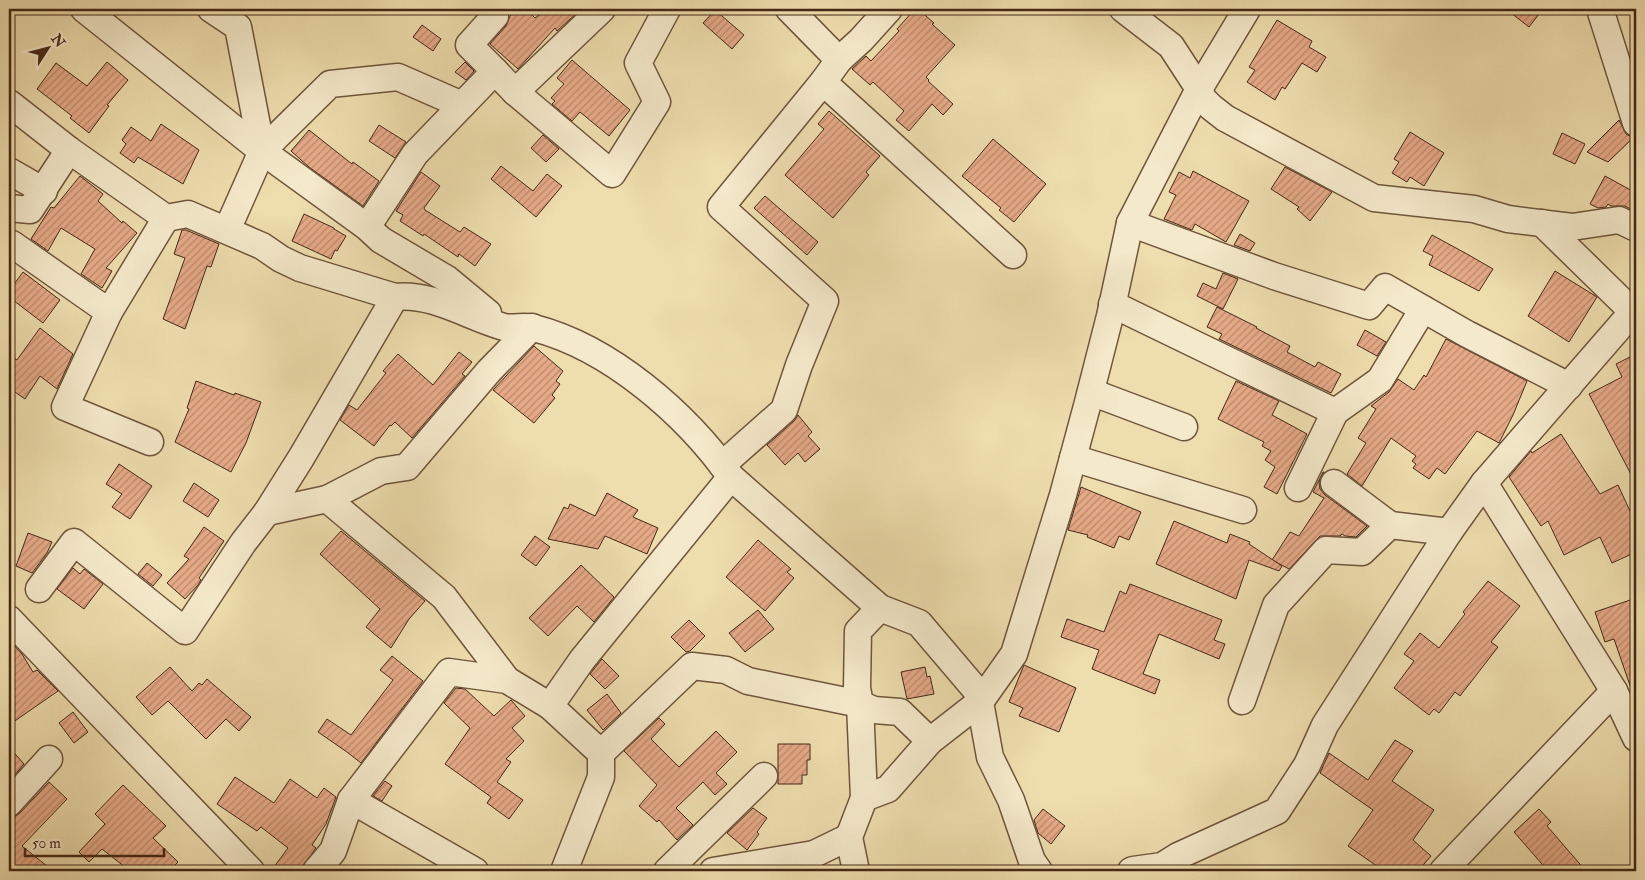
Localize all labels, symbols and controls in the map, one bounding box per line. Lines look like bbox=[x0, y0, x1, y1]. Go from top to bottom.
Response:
north arrow bbox=[22, 22, 72, 72]
text: N bbox=[47, 30, 69, 51]
scale bar bbox=[25, 825, 164, 857]
text: 50 m bbox=[32, 834, 61, 853]

